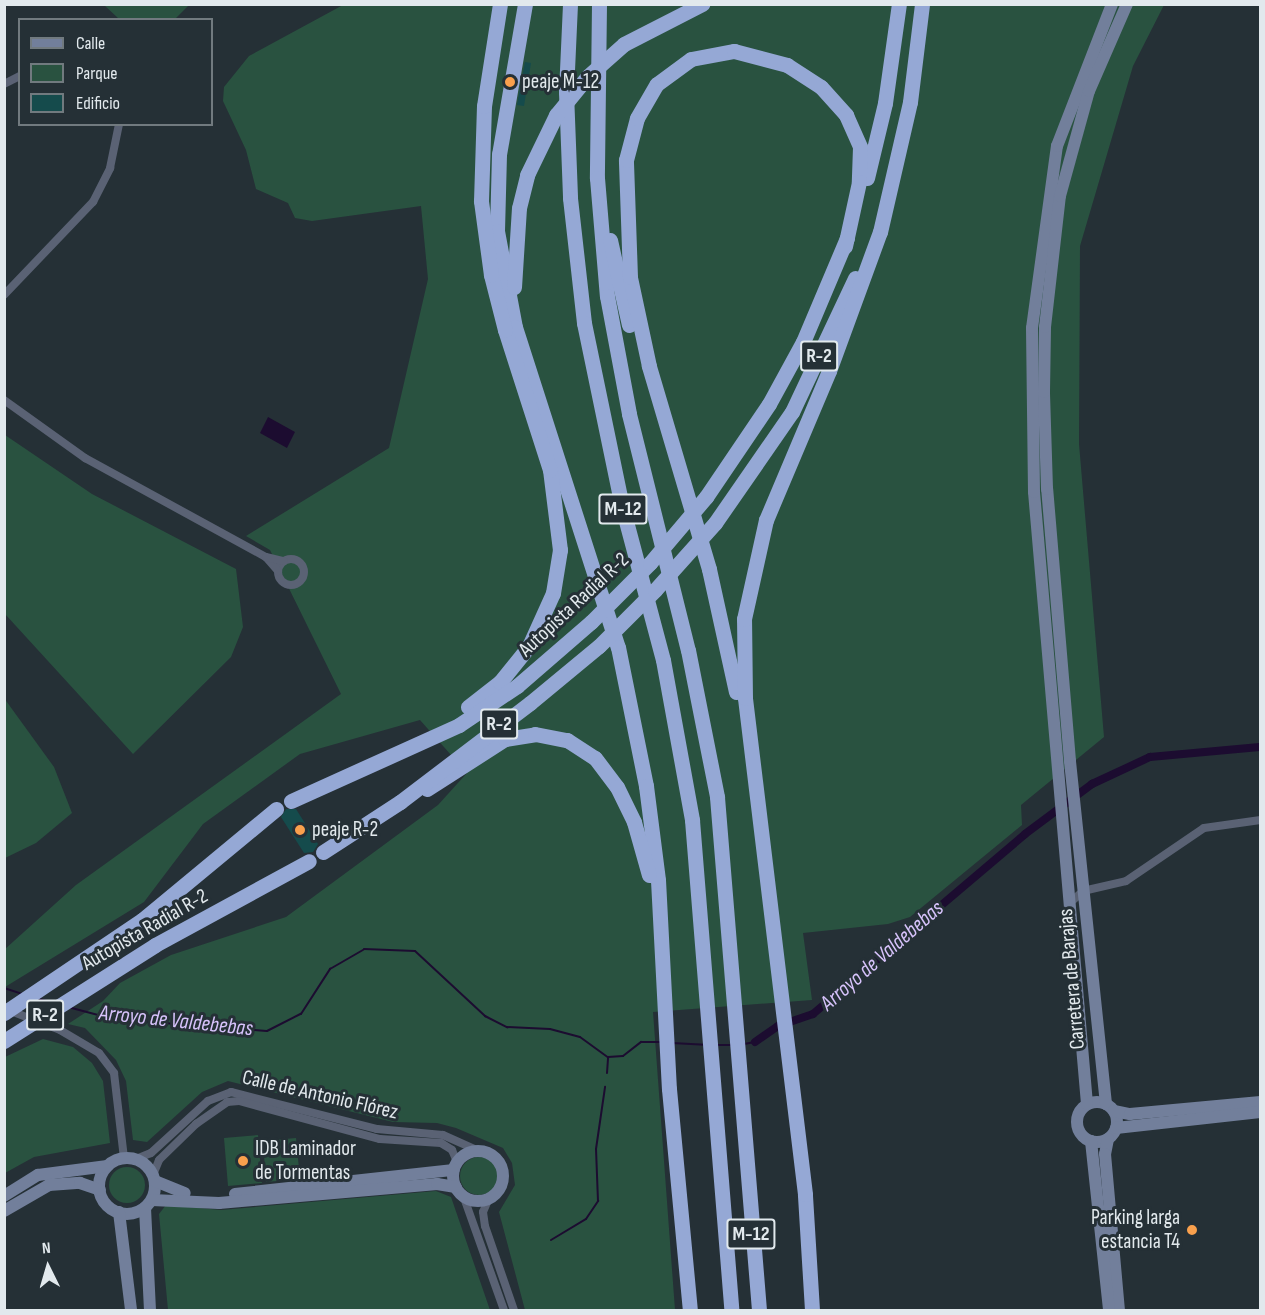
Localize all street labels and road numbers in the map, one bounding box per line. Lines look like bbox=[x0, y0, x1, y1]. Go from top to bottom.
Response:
road number: R-2 bbox=[800, 339, 838, 373]
road number: M-12 bbox=[598, 492, 648, 526]
street label: Autopista Radial R-2 bbox=[514, 548, 634, 662]
road number: R-2 bbox=[480, 707, 518, 741]
street label: Autopista Radial R-2 bbox=[77, 884, 213, 976]
street label: Carretera de Barajas bbox=[1053, 908, 1091, 1050]
road number: R-2 bbox=[26, 998, 64, 1032]
street label: Calle de Antonio Flórez bbox=[240, 1065, 400, 1125]
road number: M-12 bbox=[726, 1217, 777, 1251]

